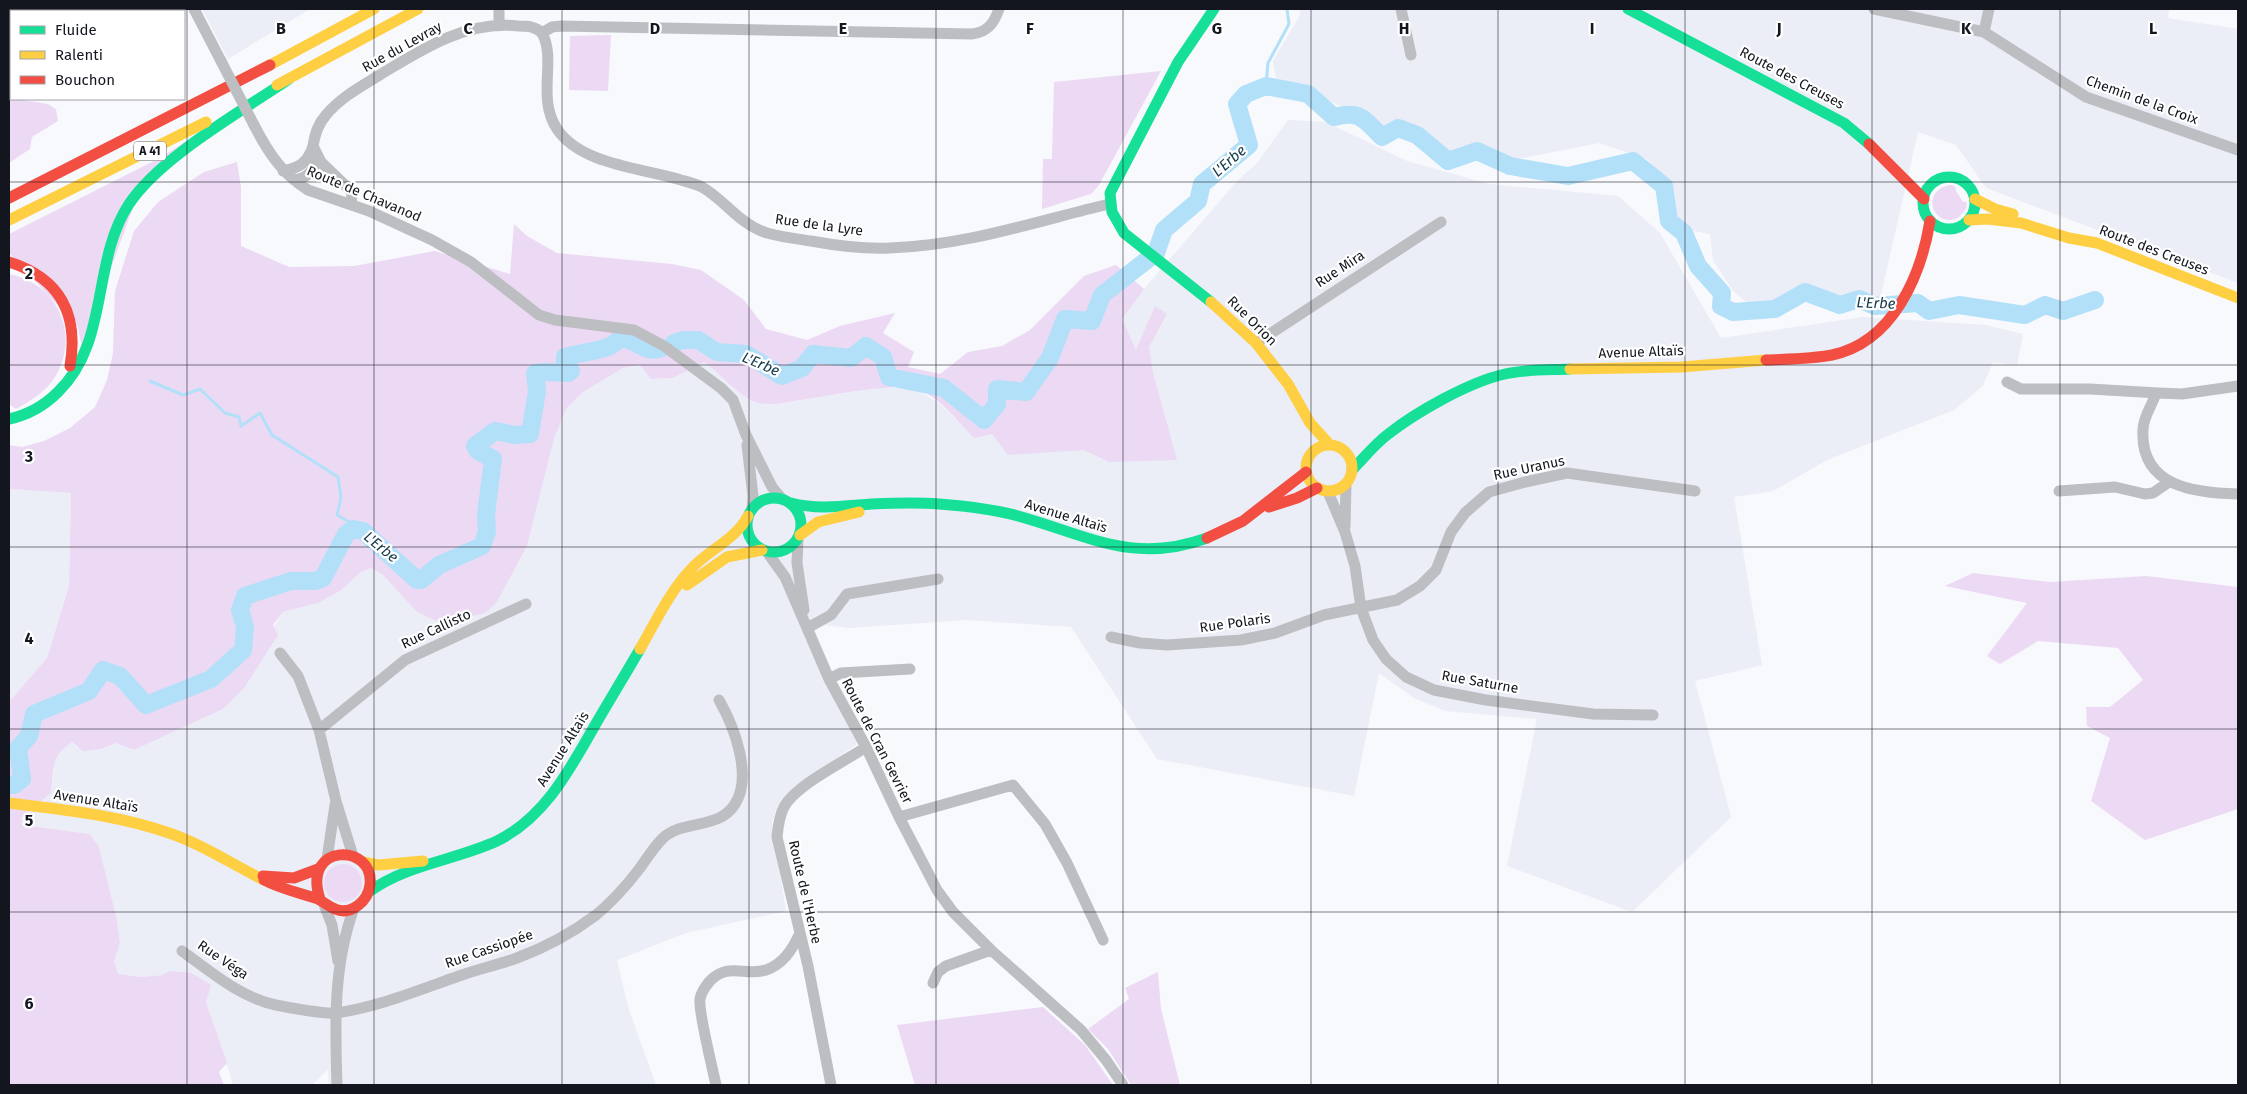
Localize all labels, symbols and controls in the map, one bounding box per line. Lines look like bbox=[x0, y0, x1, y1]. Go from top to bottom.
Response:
legend bbox=[10, 10, 185, 100]
street label: Rue du Levray bbox=[359, 18, 445, 76]
text: B bbox=[276, 19, 286, 38]
text: C bbox=[463, 19, 473, 38]
text: D bbox=[650, 19, 660, 38]
text: E bbox=[839, 19, 847, 38]
text: F bbox=[1026, 19, 1034, 38]
text: G bbox=[1212, 19, 1222, 38]
text: H bbox=[1399, 19, 1409, 38]
text: I bbox=[1590, 19, 1594, 38]
text: J bbox=[1775, 19, 1782, 38]
text: K bbox=[1961, 19, 1972, 38]
text: L bbox=[2149, 19, 2157, 38]
text: Fluide bbox=[55, 21, 97, 39]
street label: Route des Creuses bbox=[1737, 43, 1848, 113]
text: Ralenti bbox=[55, 46, 103, 64]
text: Bouchon bbox=[55, 71, 115, 89]
street label: Chemin de la Croix bbox=[2084, 72, 2201, 128]
water label: L'Erbe bbox=[1208, 141, 1250, 181]
road number: A 41 bbox=[134, 142, 166, 160]
street label: Route de Chavanod bbox=[304, 162, 424, 226]
street label: Rue de la Lyre bbox=[774, 210, 864, 240]
street label: Route des Creuses bbox=[2097, 221, 2212, 279]
street label: Rue Mira bbox=[1312, 247, 1368, 291]
text: 2 bbox=[25, 264, 33, 283]
street label: Rue Orion bbox=[1224, 293, 1280, 349]
water label: L'Erbe bbox=[1856, 293, 1896, 313]
street label: Avenue Altaïs bbox=[1598, 342, 1684, 362]
water label: L'Erbe bbox=[740, 348, 783, 380]
text: 3 bbox=[24, 447, 33, 466]
street label: Rue Uranus bbox=[1492, 452, 1567, 484]
street label: Avenue Altaïs bbox=[1023, 495, 1110, 537]
water label: L'Erbe bbox=[360, 528, 402, 566]
street label: Rue Callisto bbox=[398, 605, 474, 653]
street label: Rue Polaris bbox=[1198, 610, 1272, 636]
text: 4 bbox=[24, 629, 34, 648]
street label: Rue Saturne bbox=[1440, 667, 1520, 697]
street label: Route de Cran Gevrier bbox=[838, 676, 916, 807]
street label: Avenue Altaïs bbox=[533, 708, 593, 790]
street label: Avenue Altaïs bbox=[53, 786, 140, 816]
text: 5 bbox=[25, 811, 34, 830]
street label: Route de l'Herbe bbox=[785, 838, 825, 946]
street label: Rue Cassiopée bbox=[443, 926, 535, 972]
street label: Rue Véga bbox=[194, 937, 252, 983]
text: 6 bbox=[24, 994, 34, 1013]

